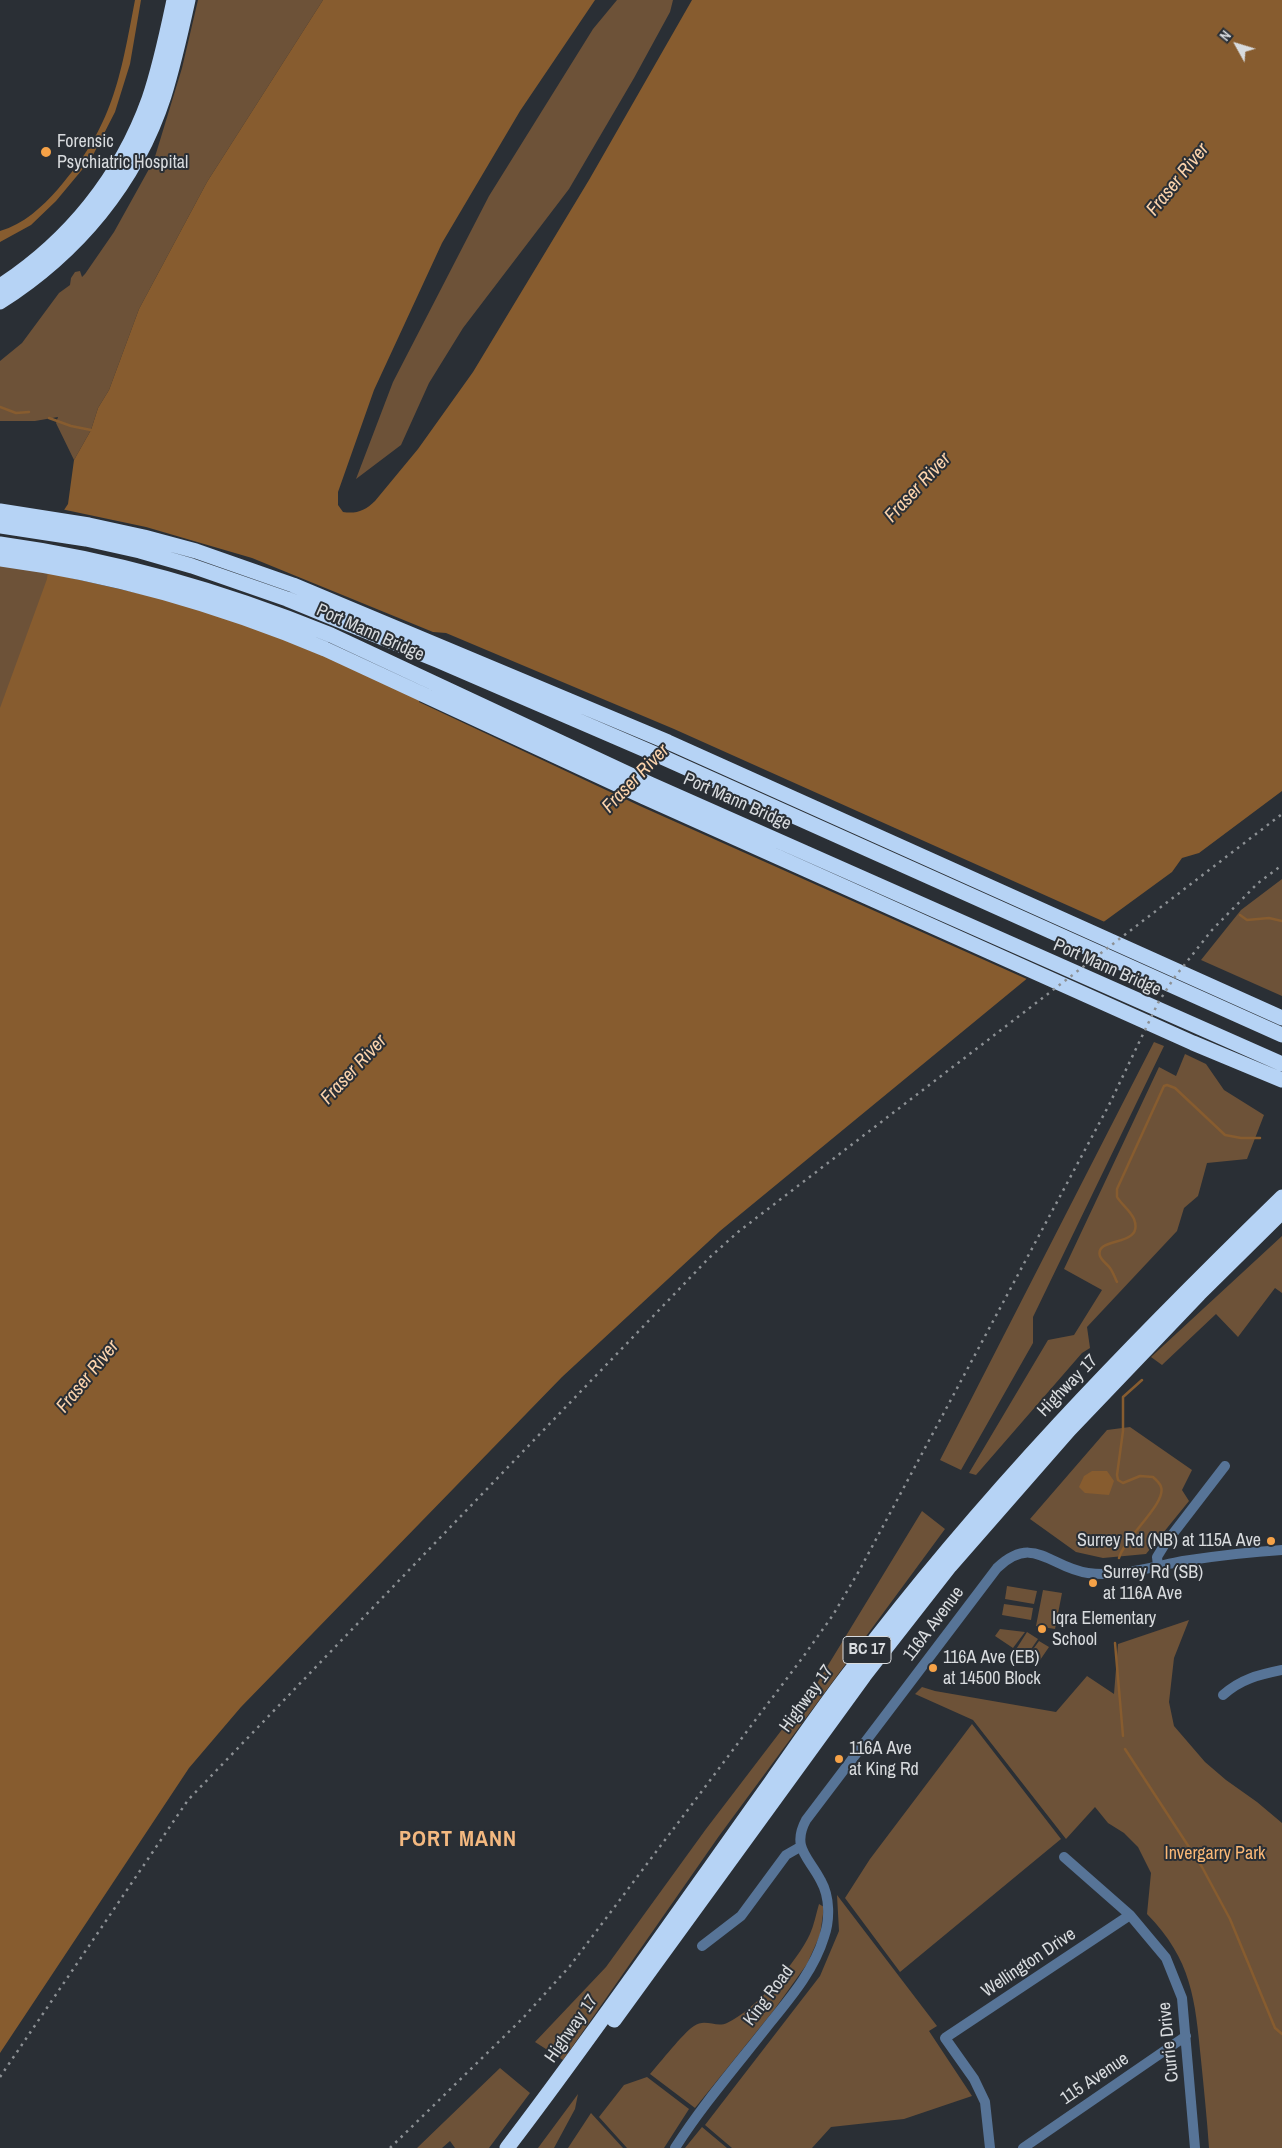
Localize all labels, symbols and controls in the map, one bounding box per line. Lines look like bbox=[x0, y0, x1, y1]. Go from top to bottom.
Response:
north arrow bbox=[1212, 20, 1262, 70]
text: N bbox=[1216, 27, 1235, 44]
place label: Forensic Psychiatric Hospital bbox=[57, 131, 188, 173]
water label: Fraser River bbox=[1142, 139, 1214, 221]
marker: Forensic Psychiatric Hospital bbox=[39, 145, 53, 159]
water label: Fraser River bbox=[880, 449, 956, 527]
street label: Port Mann Bridge bbox=[313, 600, 427, 666]
water label: Fraser River bbox=[598, 740, 674, 818]
street label: Port Mann Bridge bbox=[680, 769, 794, 835]
street label: Port Mann Bridge bbox=[1050, 935, 1164, 1001]
water label: Fraser River bbox=[316, 1031, 392, 1109]
water label: Fraser River bbox=[52, 1336, 124, 1418]
street label: Highway 17 bbox=[1033, 1350, 1103, 1422]
place label: Surrey Rd (NB) at 115A Ave bbox=[1077, 1530, 1261, 1552]
marker: Surrey Rd (NB) at 115A Ave bbox=[1265, 1535, 1277, 1547]
place label: Surrey Rd (SB) at 116A Ave bbox=[1103, 1562, 1203, 1605]
marker: Surrey Rd (SB) at 116A Ave bbox=[1087, 1577, 1099, 1589]
street label: 116A Avenue bbox=[899, 1583, 969, 1665]
place label: Iqra Elementary School bbox=[1052, 1608, 1156, 1650]
marker: Iqra Elementary School bbox=[1036, 1623, 1048, 1635]
road number: BC 17 bbox=[843, 1636, 891, 1664]
place label: 116A Ave (EB) at 14500 Block bbox=[943, 1647, 1041, 1690]
street label: Highway 17 bbox=[775, 1661, 839, 1737]
marker: 116A Ave (EB) at 14500 Block bbox=[927, 1662, 939, 1674]
place label: 116A Ave at King Rd bbox=[849, 1738, 919, 1780]
marker: 116A Ave at King Rd bbox=[833, 1753, 845, 1765]
district label: PORT MANN bbox=[398, 1827, 518, 1853]
park label: Invergarry Park bbox=[1165, 1843, 1265, 1865]
street label: Wellington Drive bbox=[978, 1924, 1080, 2002]
street label: King Road bbox=[739, 1962, 799, 2030]
street label: Highway 17 bbox=[541, 1991, 603, 2067]
street label: Currie Drive bbox=[1154, 2001, 1184, 2083]
street label: 115 Avenue bbox=[1057, 2048, 1133, 2110]

